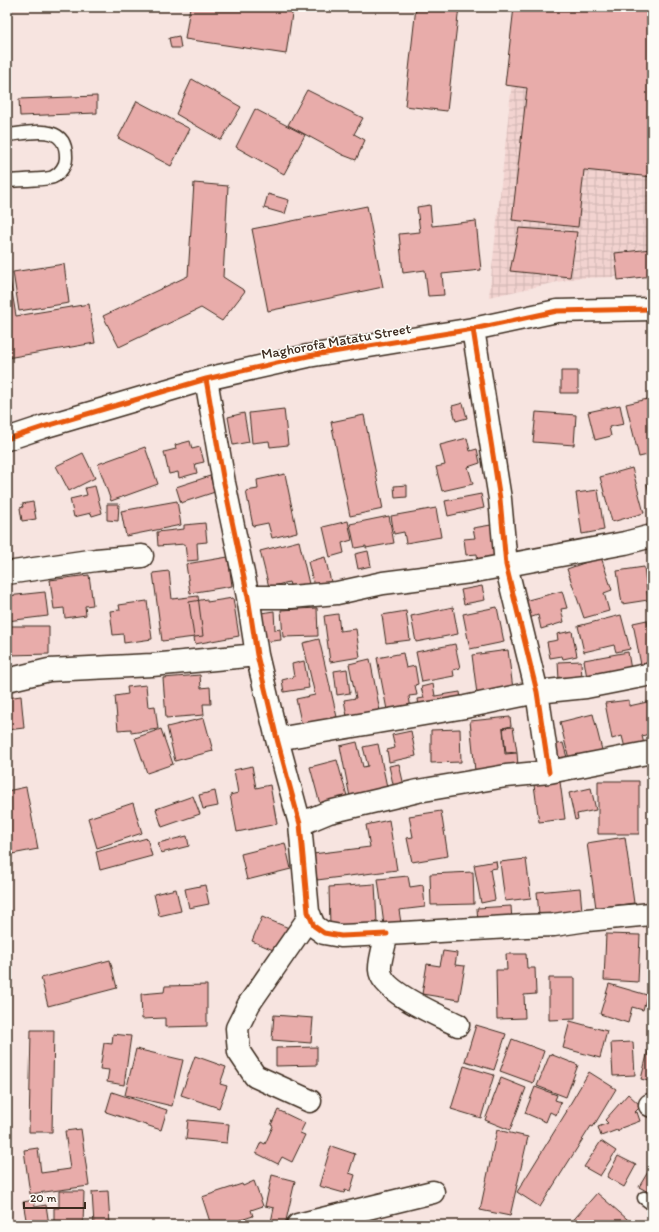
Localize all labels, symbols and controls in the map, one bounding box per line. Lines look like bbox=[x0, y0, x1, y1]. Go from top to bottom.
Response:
street label: Maghorofa Matatu Street bbox=[260, 320, 412, 363]
scale bar bbox=[24, 1184, 85, 1210]
text: 20 m bbox=[30, 1191, 57, 1205]

